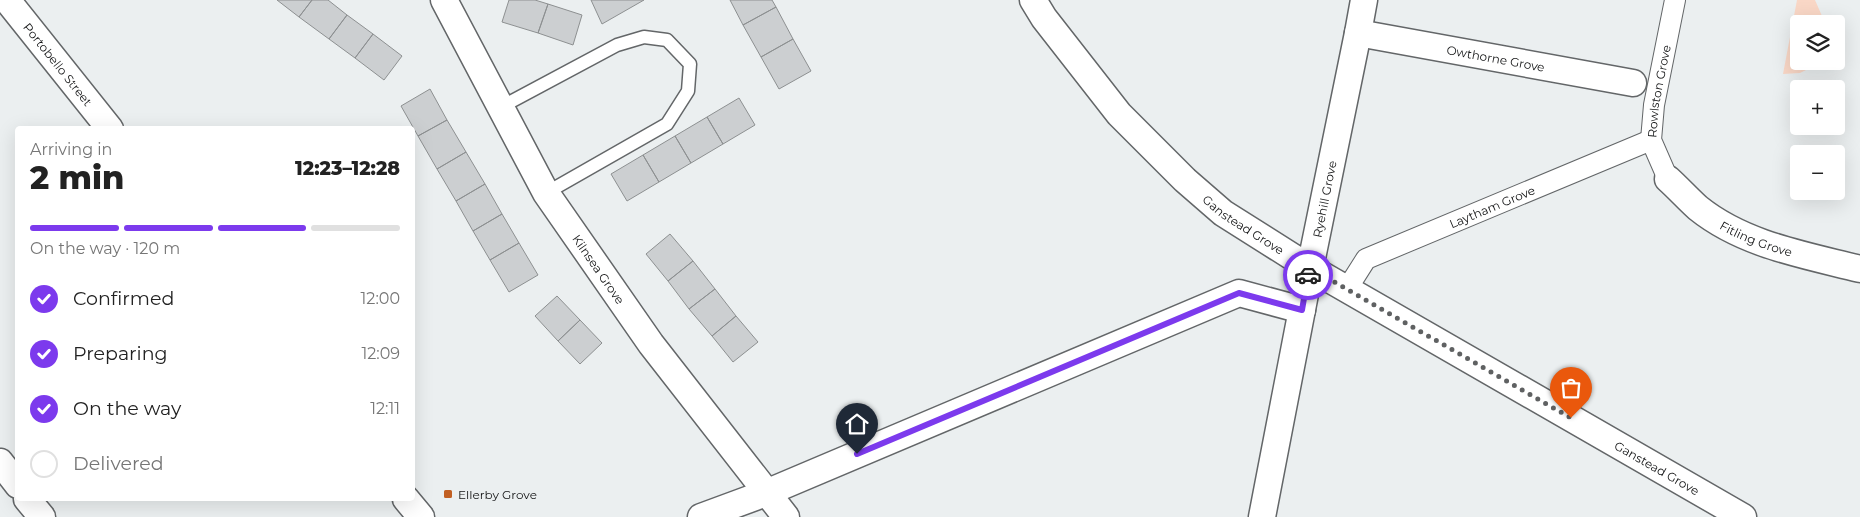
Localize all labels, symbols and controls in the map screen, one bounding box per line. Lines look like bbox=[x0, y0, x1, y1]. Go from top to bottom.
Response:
map controls bbox=[1790, 15, 1845, 200]
button: layers bbox=[1790, 15, 1845, 70]
street label: Portobello Street bbox=[20, 20, 96, 109]
street label: Owthorne Grove bbox=[1445, 42, 1546, 74]
street label: Rowlston Grove bbox=[1644, 43, 1673, 138]
button: + bbox=[1790, 80, 1845, 135]
text: Arriving in bbox=[30, 140, 112, 159]
button: − bbox=[1790, 145, 1845, 200]
text: 12:23–12:28 bbox=[295, 157, 400, 180]
text: 2 min bbox=[30, 158, 124, 197]
street label: Ryehill Grove bbox=[1309, 159, 1339, 239]
street label: Laytham Grove bbox=[1447, 182, 1537, 231]
street label: Ganstead Grove bbox=[1200, 191, 1287, 257]
street label: Fitling Grove bbox=[1717, 217, 1794, 259]
street label: Kilnsea Grove bbox=[570, 231, 628, 307]
text: On the way · 120 m bbox=[30, 239, 180, 258]
courier bbox=[1283, 250, 1333, 300]
icon: car bbox=[1294, 261, 1322, 289]
icon: check bbox=[30, 285, 58, 313]
text: Confirmed bbox=[73, 287, 174, 310]
text: 12:00 bbox=[361, 289, 400, 308]
icon: check bbox=[30, 340, 58, 368]
text: Preparing bbox=[73, 342, 168, 365]
text: 12:09 bbox=[361, 344, 400, 363]
pin bbox=[1550, 367, 1592, 418]
icon: bag bbox=[1557, 374, 1585, 402]
icon: check bbox=[30, 395, 58, 423]
text: On the way bbox=[73, 397, 181, 420]
text: 12:11 bbox=[370, 399, 400, 418]
pin bbox=[836, 403, 878, 454]
icon: home bbox=[843, 410, 871, 438]
street label: Ganstead Grove bbox=[1612, 437, 1702, 498]
text: Delivered bbox=[73, 452, 164, 475]
place label: Ellerby Grove bbox=[458, 487, 537, 502]
marker: Ellerby Grove bbox=[442, 488, 454, 500]

